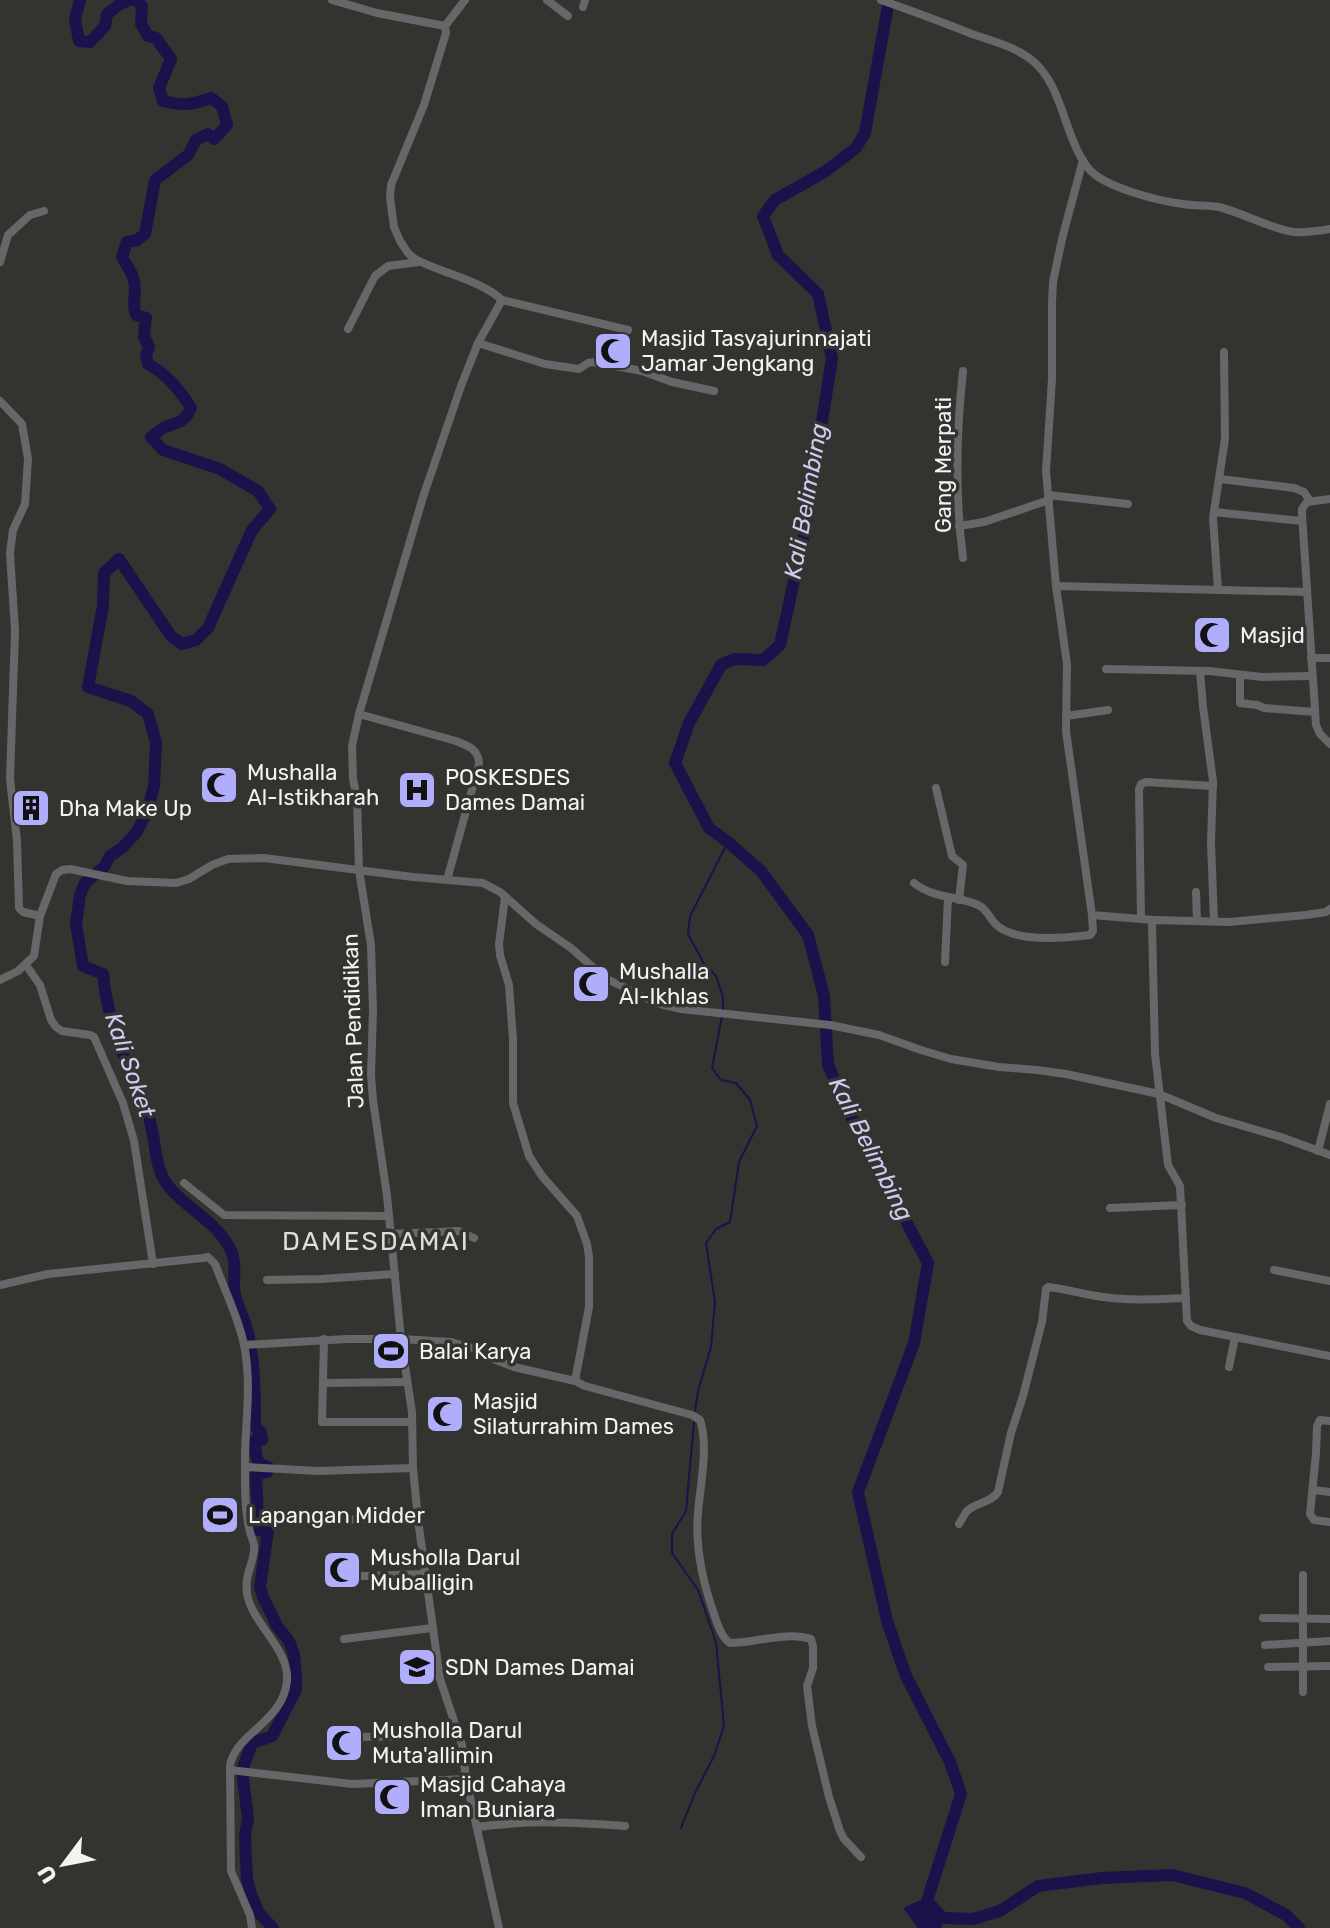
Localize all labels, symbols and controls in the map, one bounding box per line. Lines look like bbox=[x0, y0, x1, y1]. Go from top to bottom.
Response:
place label: Masjid Tasyajurinnajati Jamar Jengkang bbox=[641, 325, 872, 377]
mosque icon: Masjid Tasyajurinnajati Jamar Jengkang bbox=[592, 330, 634, 372]
street label: Gang Merpati bbox=[930, 397, 957, 533]
water label: Kali Belimbing bbox=[779, 421, 833, 581]
mosque icon: Masjid bbox=[1191, 614, 1233, 656]
place label: Masjid bbox=[1240, 622, 1305, 649]
place label: Mushalla Al-Istikharah bbox=[247, 759, 379, 811]
mosque icon: Mushalla Al-Istikharah bbox=[198, 764, 240, 806]
place label: POSKESDES Dames Damai bbox=[445, 764, 585, 816]
hospital icon: POSKESDES Dames Damai bbox=[396, 769, 438, 811]
building icon: Dha Make Up bbox=[10, 787, 52, 829]
place label: Dha Make Up bbox=[59, 795, 192, 822]
street label: Jalan Pendidikan bbox=[336, 933, 370, 1109]
place label: Mushalla Al-Ikhlas bbox=[619, 958, 709, 1010]
mosque icon: Mushalla Al-Ikhlas bbox=[570, 963, 612, 1005]
water label: Kali Soket bbox=[99, 1009, 161, 1122]
water label: Kali Belimbing bbox=[823, 1073, 919, 1225]
district label: DAMESDAMAI bbox=[282, 1226, 470, 1257]
sports icon: Balai Karya bbox=[370, 1330, 412, 1372]
place label: Balai Karya bbox=[419, 1338, 531, 1365]
place label: Masjid Silaturrahim Dames bbox=[473, 1388, 674, 1440]
mosque icon: Masjid Silaturrahim Dames bbox=[424, 1393, 466, 1435]
sports icon: Lapangan Midder bbox=[199, 1494, 241, 1536]
place label: Lapangan Midder bbox=[248, 1502, 425, 1529]
place label: Musholla Darul Muballigin bbox=[370, 1544, 520, 1596]
mosque icon: Musholla Darul Muballigin bbox=[321, 1549, 363, 1591]
school or university icon: SDN Dames Damai bbox=[396, 1646, 438, 1688]
place label: SDN Dames Damai bbox=[445, 1654, 635, 1681]
place label: Musholla Darul Muta'allimin bbox=[372, 1717, 522, 1769]
mosque icon: Musholla Darul Muta'allimin bbox=[323, 1722, 365, 1764]
place label: Masjid Cahaya Iman Buniara bbox=[420, 1771, 566, 1823]
mosque icon: Masjid Cahaya Iman Buniara bbox=[371, 1776, 413, 1818]
north arrow bbox=[24, 1824, 104, 1904]
text: U bbox=[32, 1860, 63, 1888]

